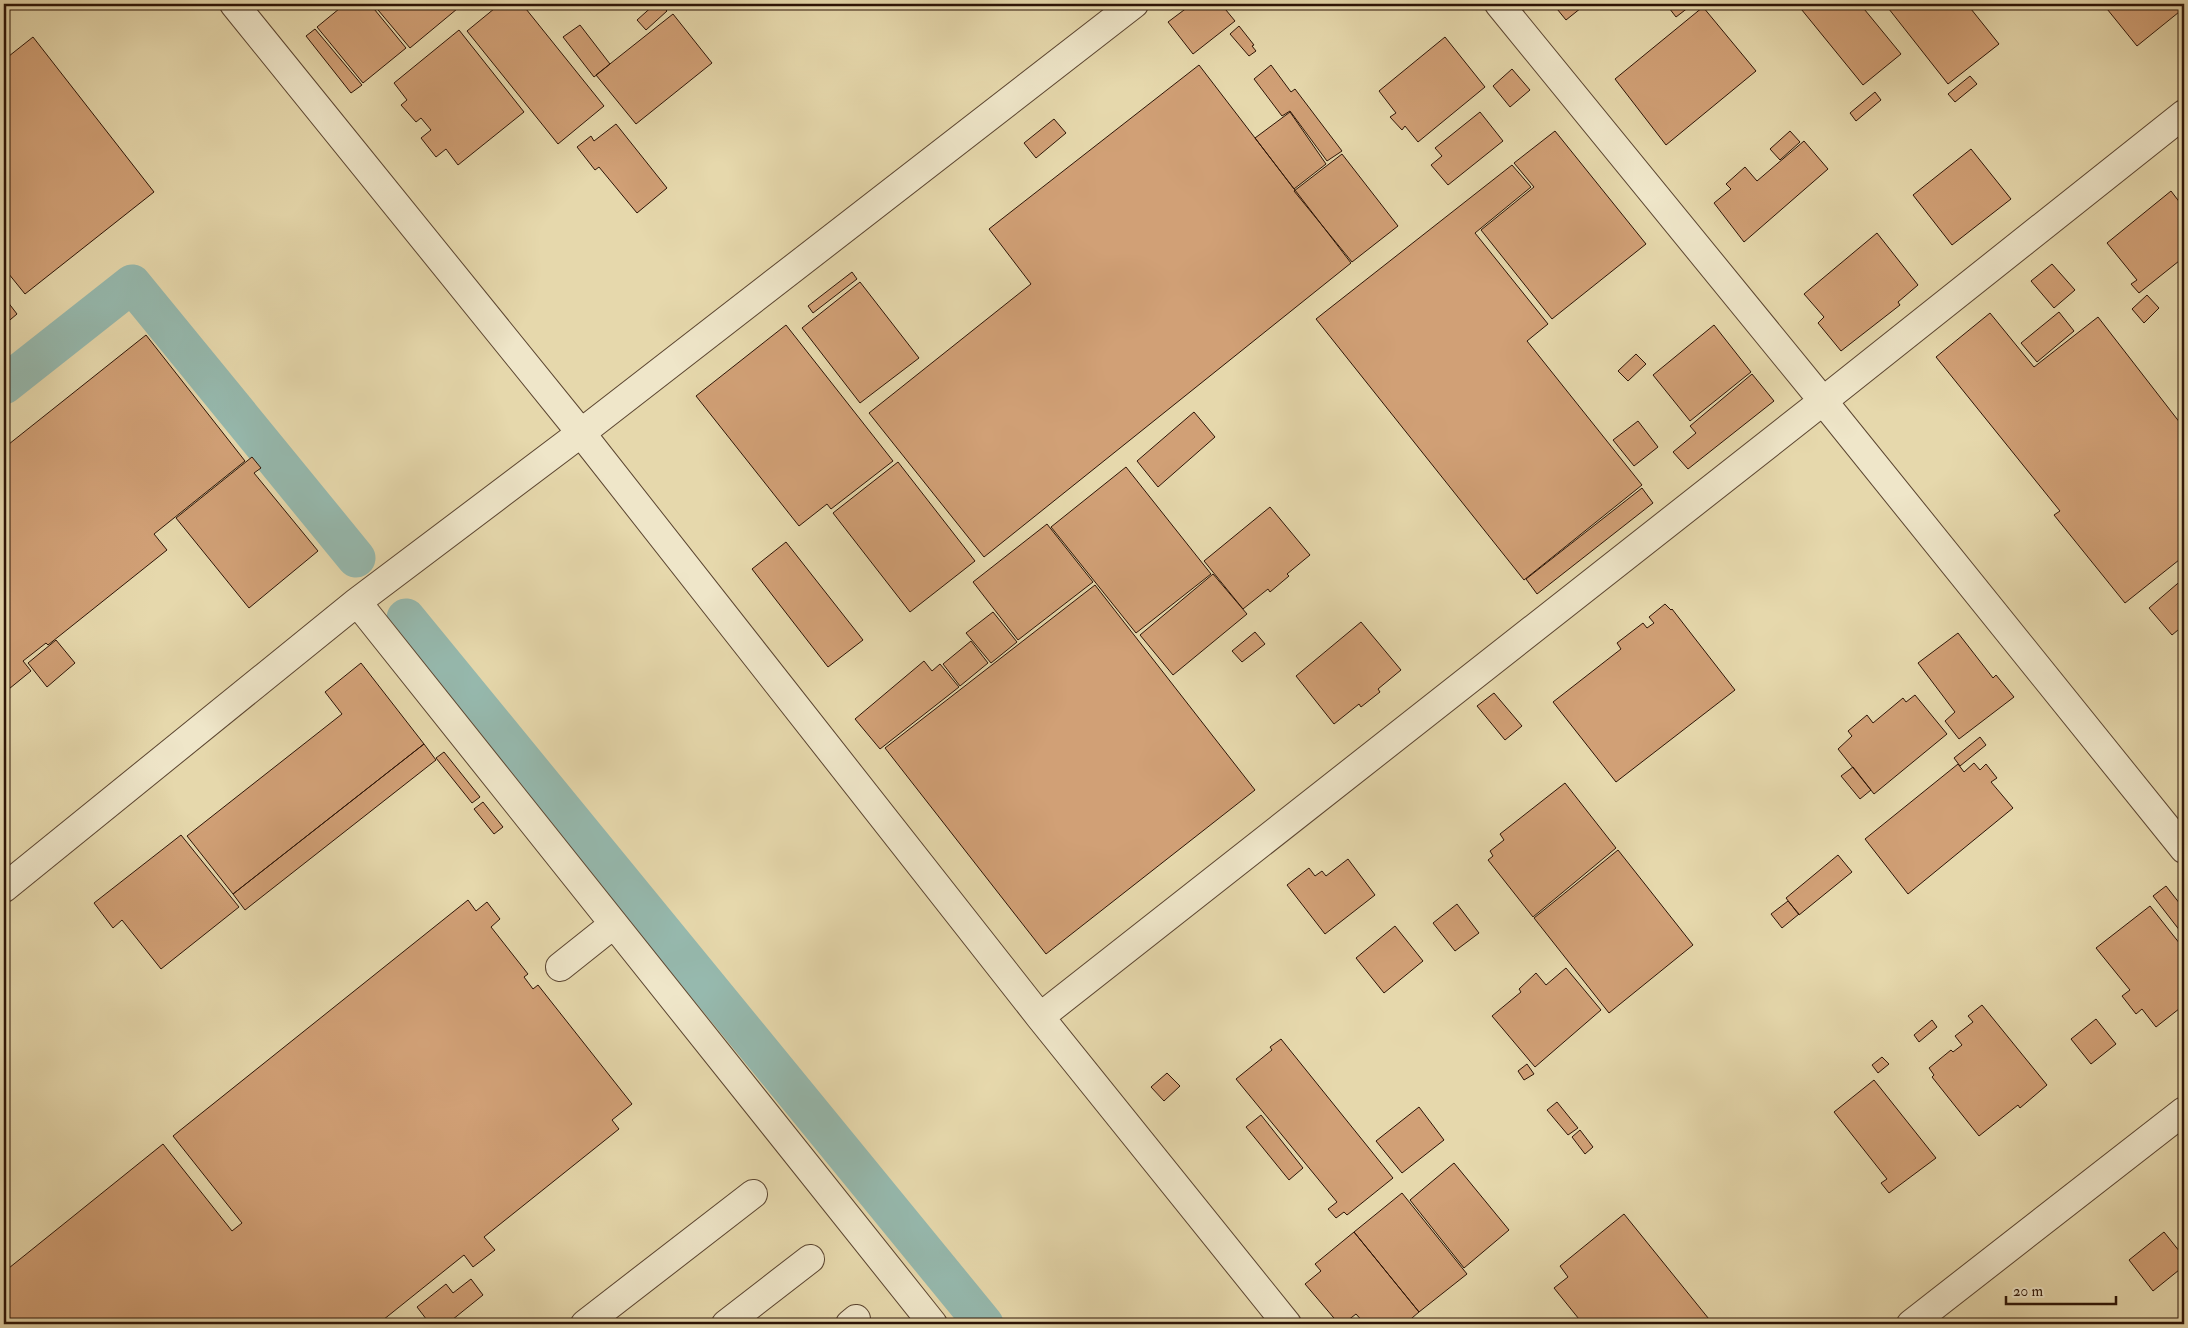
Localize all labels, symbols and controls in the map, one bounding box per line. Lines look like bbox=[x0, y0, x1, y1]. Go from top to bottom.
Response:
scale bar bbox=[2006, 1273, 2116, 1305]
text: 20 m bbox=[2013, 1282, 2043, 1301]

